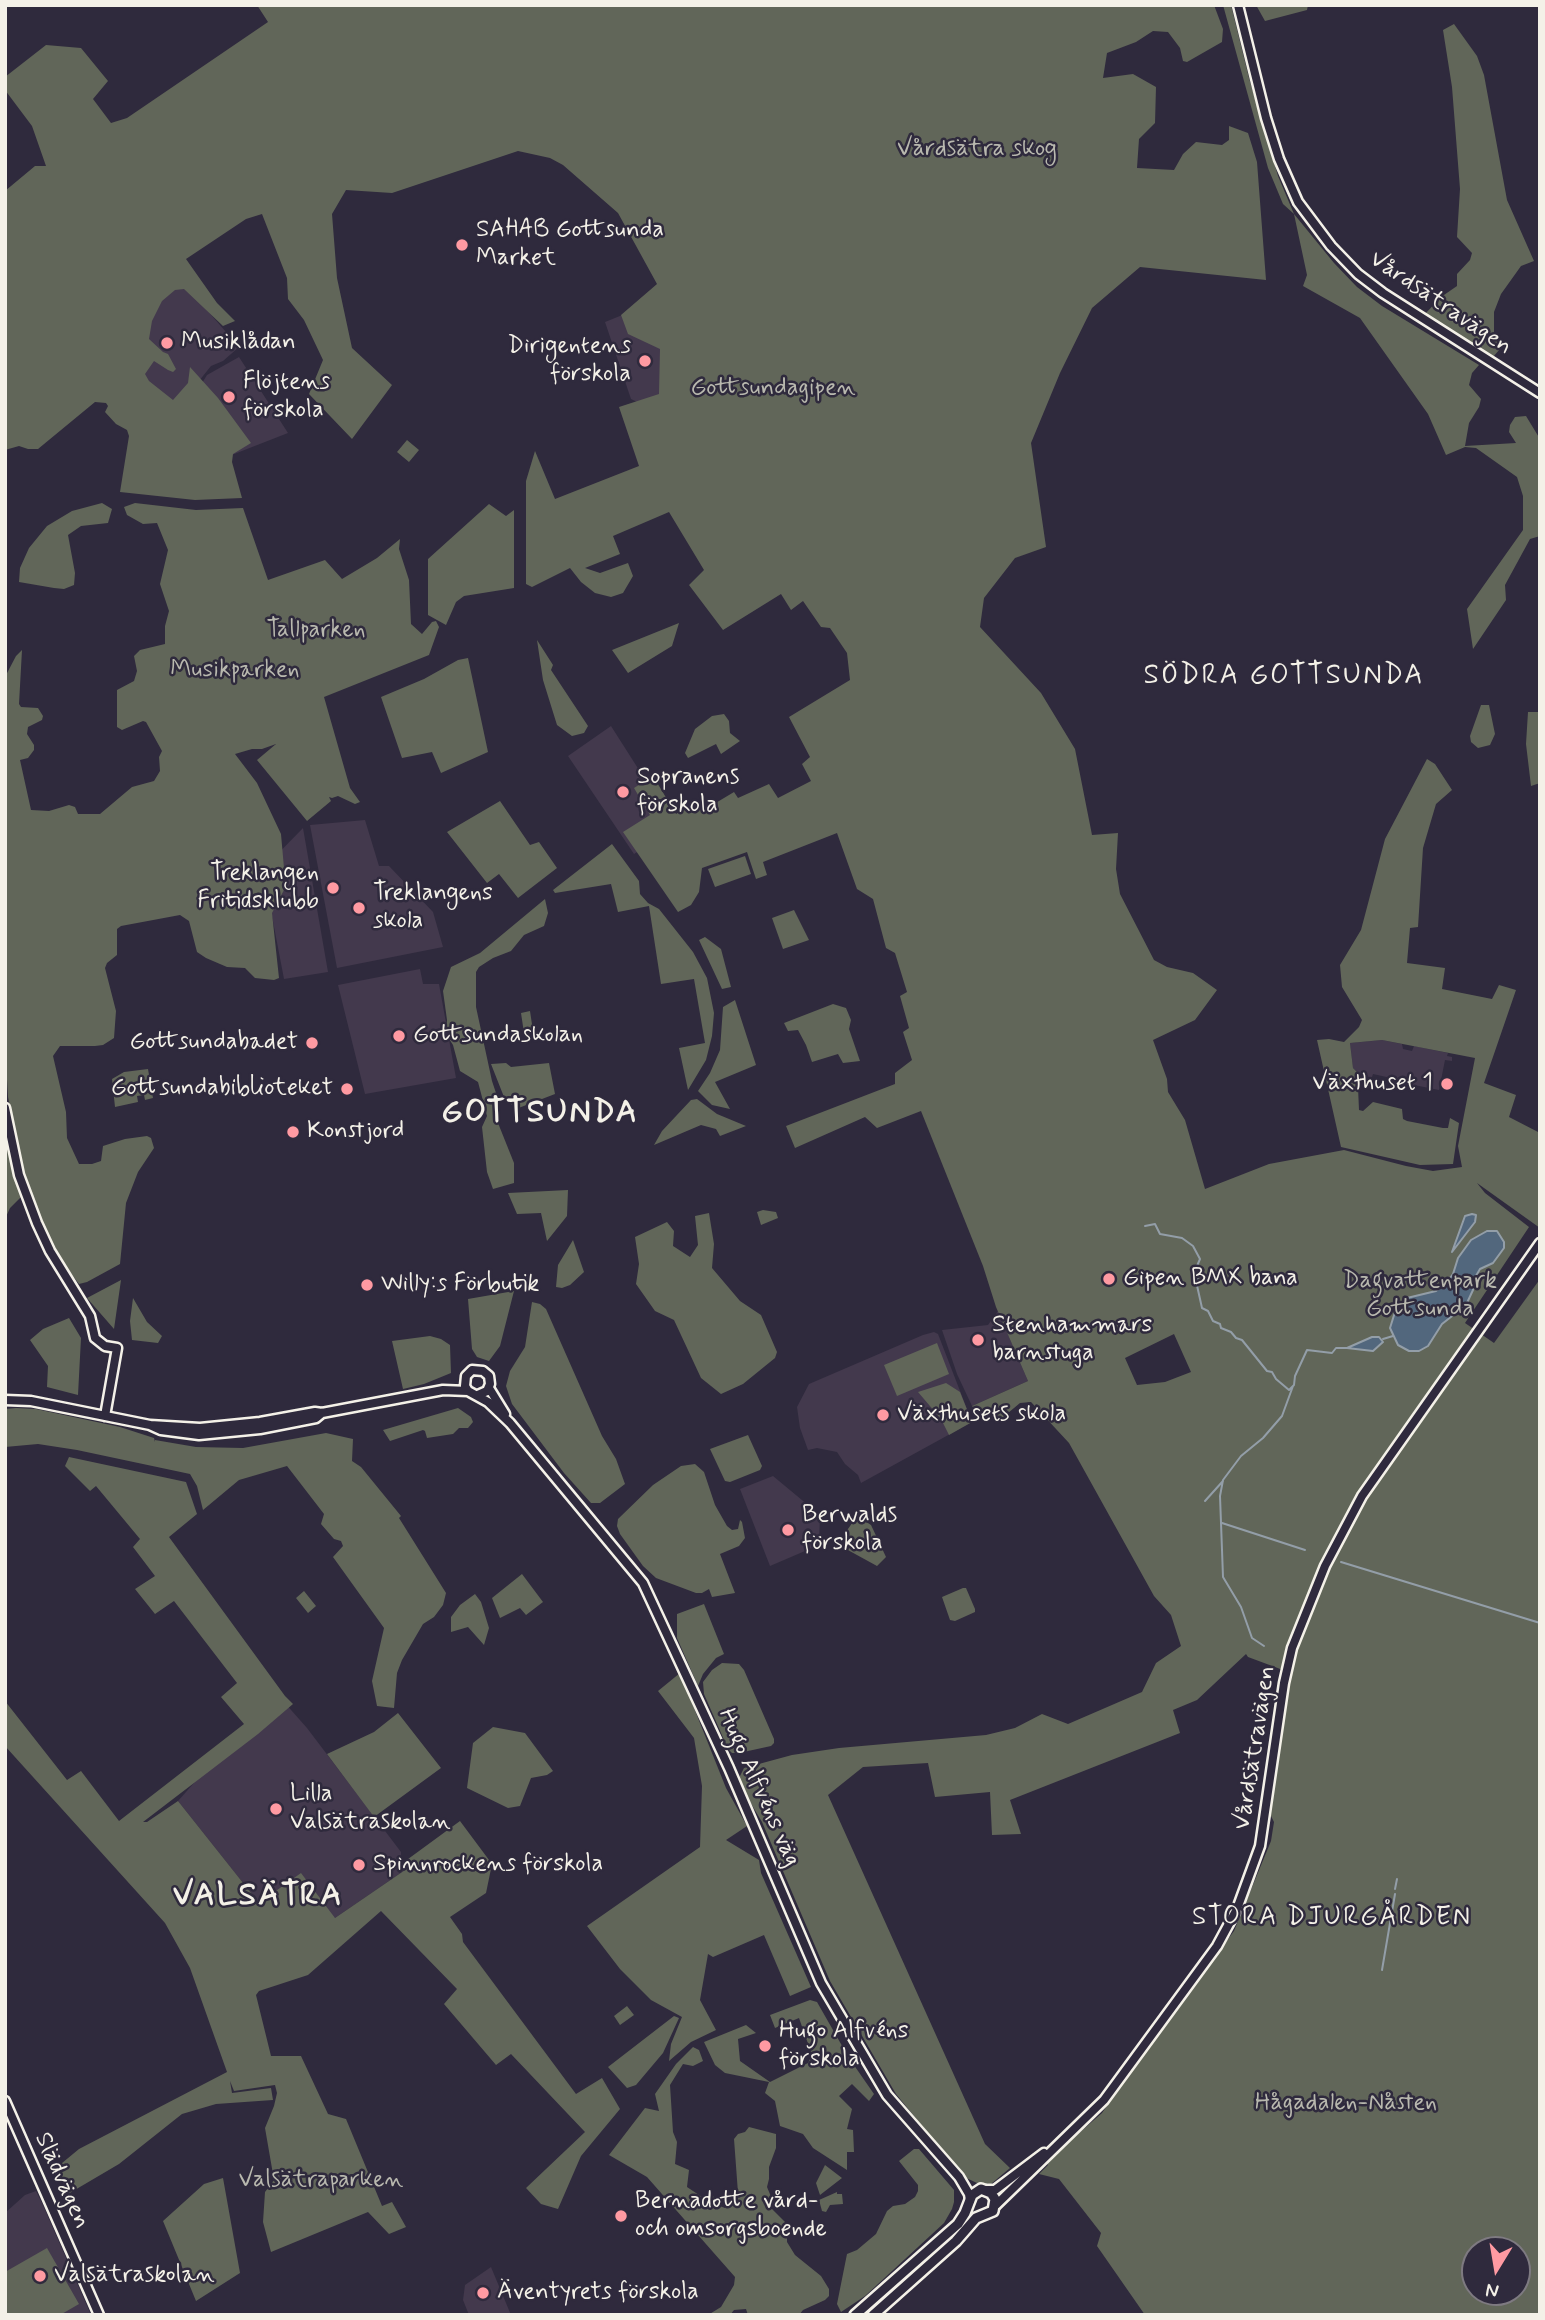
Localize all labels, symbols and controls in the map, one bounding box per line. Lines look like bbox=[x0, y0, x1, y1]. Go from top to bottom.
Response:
park label: Vårdsätra skog bbox=[897, 136, 1057, 164]
place label: SAHAB Gottsunda Market bbox=[476, 217, 664, 273]
marker: SAHAB Gottsunda Market bbox=[454, 237, 470, 253]
street label: Vårdsätravägen bbox=[1363, 246, 1517, 362]
place label: Musiklådan bbox=[181, 329, 296, 357]
place label: Dirigentens förskola bbox=[508, 333, 631, 389]
marker: Musiklådan bbox=[159, 335, 175, 351]
marker: Dirigentens förskola bbox=[637, 353, 653, 369]
place label: Flöjtens förskola bbox=[243, 369, 330, 425]
park label: Gottsundagipen bbox=[690, 375, 856, 403]
marker: Flöjtens förskola bbox=[221, 389, 237, 405]
park label: Tallparken bbox=[266, 617, 366, 645]
park label: Musikparken bbox=[170, 657, 300, 685]
district label: SÖDRA GOTTSUNDA bbox=[1142, 660, 1426, 694]
place label: Sopranens förskola bbox=[637, 764, 740, 820]
marker: Sopranens förskola bbox=[615, 784, 631, 800]
place label: Treklangen Fritidsklubb bbox=[197, 860, 319, 916]
marker: Treklangen Fritidsklubb bbox=[325, 880, 341, 896]
place label: Treklangens skola bbox=[373, 880, 493, 936]
marker: Treklangens skola bbox=[351, 900, 367, 916]
place label: Gottsundaskolan bbox=[413, 1022, 583, 1050]
marker: Gottsundaskolan bbox=[391, 1028, 407, 1044]
place label: Gottsundabadet bbox=[129, 1029, 298, 1057]
marker: Gottsundabadet bbox=[304, 1035, 320, 1051]
place label: Växthuset 1 bbox=[1312, 1070, 1433, 1098]
place label: Gottsundabiblioteket bbox=[111, 1075, 333, 1103]
marker: Växthuset 1 bbox=[1439, 1076, 1455, 1092]
marker: Gottsundabiblioteket bbox=[339, 1081, 355, 1097]
district label: GOTTSUNDA bbox=[439, 1095, 641, 1133]
place label: Konstjord bbox=[307, 1118, 404, 1146]
marker: Konstjord bbox=[285, 1124, 301, 1140]
place label: Gipen BMX bana bbox=[1123, 1265, 1298, 1293]
park label: Dagvattenpark Gottsunda bbox=[1343, 1268, 1497, 1324]
place label: Willy:s Förbutik bbox=[381, 1271, 539, 1299]
marker: Gipen BMX bana bbox=[1101, 1271, 1117, 1287]
marker: Willy:s Förbutik bbox=[359, 1277, 375, 1293]
place label: Stenhammars barnstuga bbox=[992, 1312, 1152, 1368]
marker: Stenhammars barnstuga bbox=[970, 1332, 986, 1348]
place label: Växthusets skola bbox=[897, 1401, 1066, 1429]
marker: Växthusets skola bbox=[875, 1407, 891, 1423]
place label: Berwalds förskola bbox=[802, 1502, 897, 1558]
marker: Berwalds förskola bbox=[780, 1522, 796, 1538]
street label: Vårdsätravägen bbox=[1229, 1664, 1283, 1832]
street label: Hugo Alfvéns väg bbox=[710, 1705, 806, 1871]
place label: Lilla Valsätraskolan bbox=[290, 1781, 450, 1837]
marker: Lilla Valsätraskolan bbox=[268, 1801, 284, 1817]
place label: Spinnrockens förskola bbox=[373, 1851, 603, 1879]
marker: Spinnrockens förskola bbox=[351, 1857, 367, 1873]
district label: VALSÄTRA bbox=[174, 1878, 342, 1916]
district label: STORA DJURGÅRDEN bbox=[1192, 1903, 1472, 1935]
place label: Hugo Alfvéns förskola bbox=[779, 2018, 908, 2074]
marker: Hugo Alfvéns förskola bbox=[757, 2038, 773, 2054]
park label: Hågadalen-Nåsten bbox=[1255, 2090, 1437, 2118]
street label: Slädvägen bbox=[27, 2128, 95, 2234]
park label: Valsätraparken bbox=[239, 2167, 403, 2195]
place label: Bernadotte vård- och omsorgsboende bbox=[635, 2188, 827, 2244]
marker: Bernadotte vård- och omsorgsboende bbox=[613, 2208, 629, 2224]
north arrow bbox=[1461, 2236, 1531, 2306]
place label: Valsätraskolan bbox=[54, 2262, 214, 2290]
marker: Valsätraskolan bbox=[32, 2268, 48, 2284]
text: N bbox=[1484, 2277, 1501, 2304]
place label: Äventyrets förskola bbox=[497, 2279, 699, 2307]
marker: Äventyrets förskola bbox=[475, 2285, 491, 2301]

